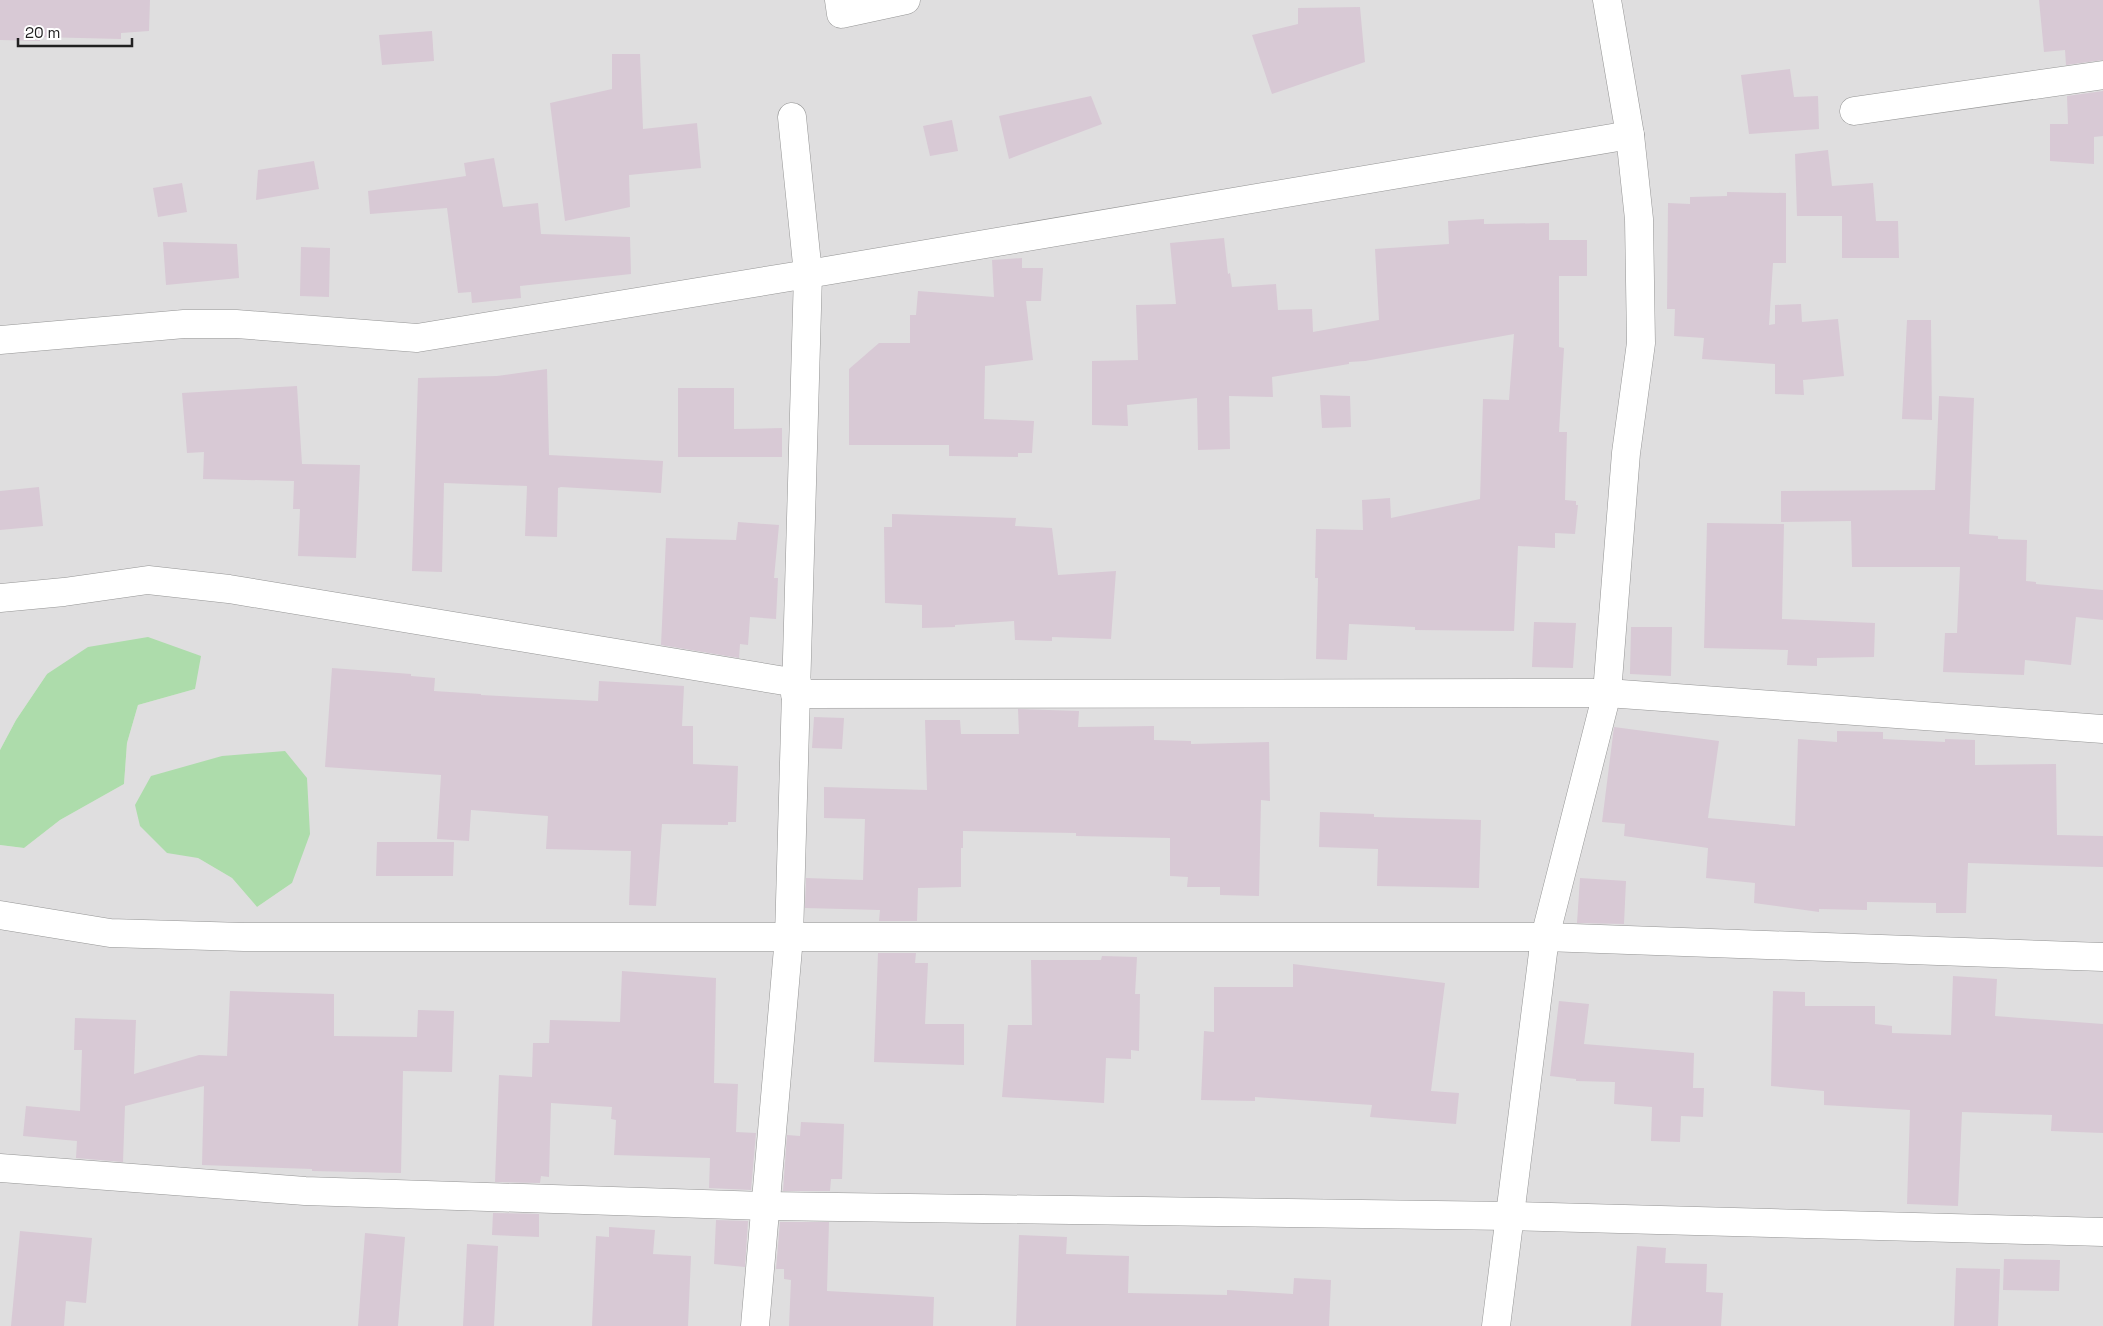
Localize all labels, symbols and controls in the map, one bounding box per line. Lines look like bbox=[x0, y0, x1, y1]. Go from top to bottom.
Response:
scale bar bbox=[18, 15, 131, 47]
text: 20 m bbox=[25, 23, 60, 42]

